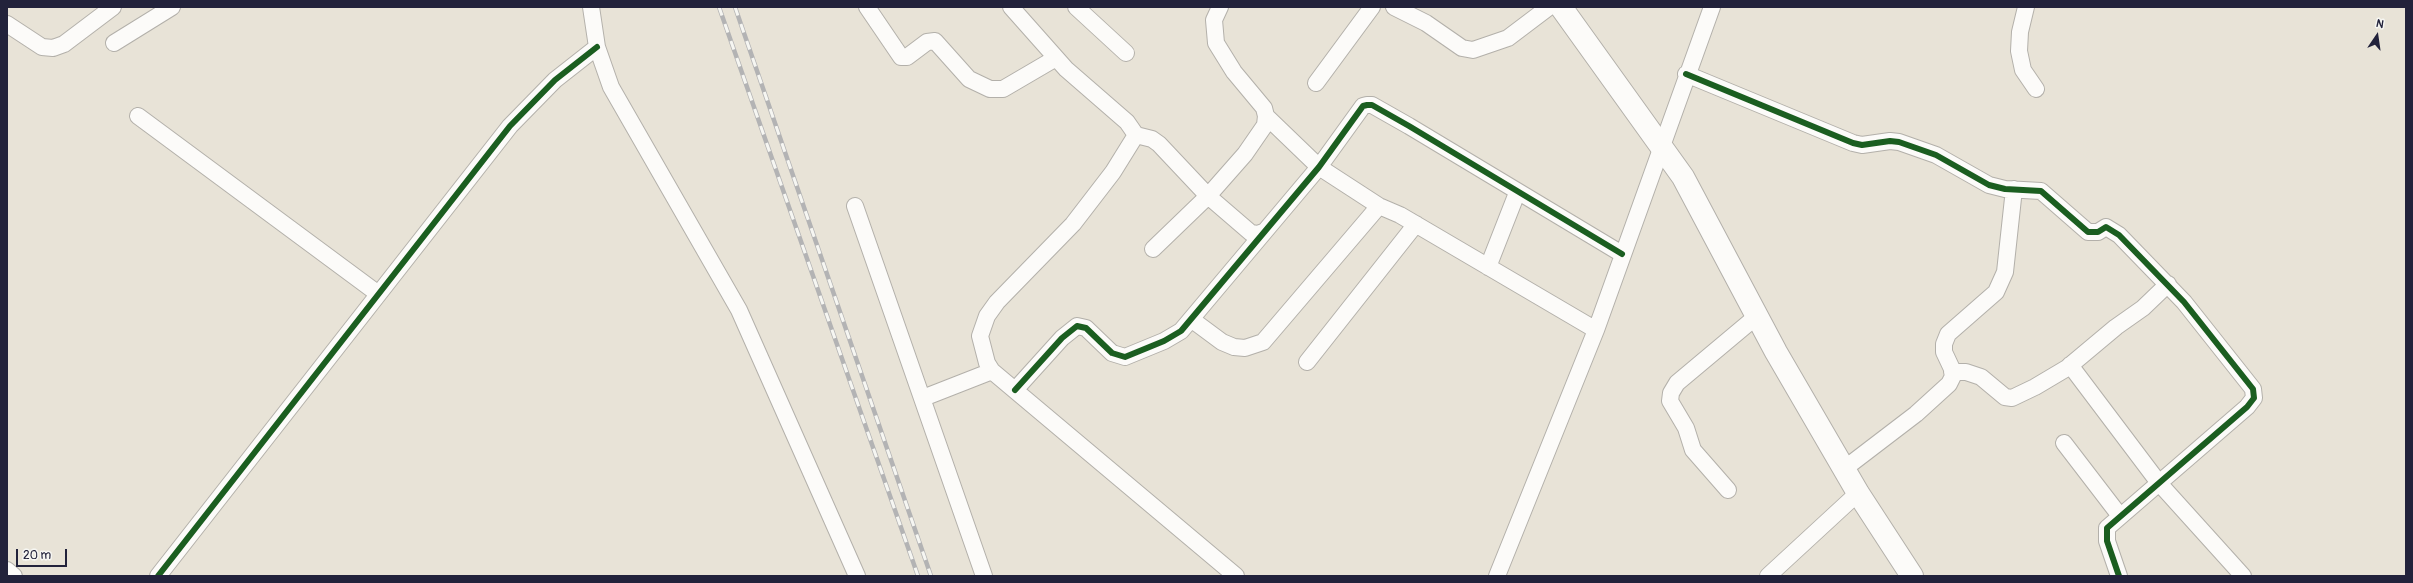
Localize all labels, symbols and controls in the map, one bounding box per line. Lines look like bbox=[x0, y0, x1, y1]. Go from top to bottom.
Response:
north arrow bbox=[2357, 16, 2397, 56]
text: N bbox=[2375, 17, 2385, 31]
scale bar bbox=[18, 541, 69, 567]
text: 20 m bbox=[23, 548, 51, 563]

